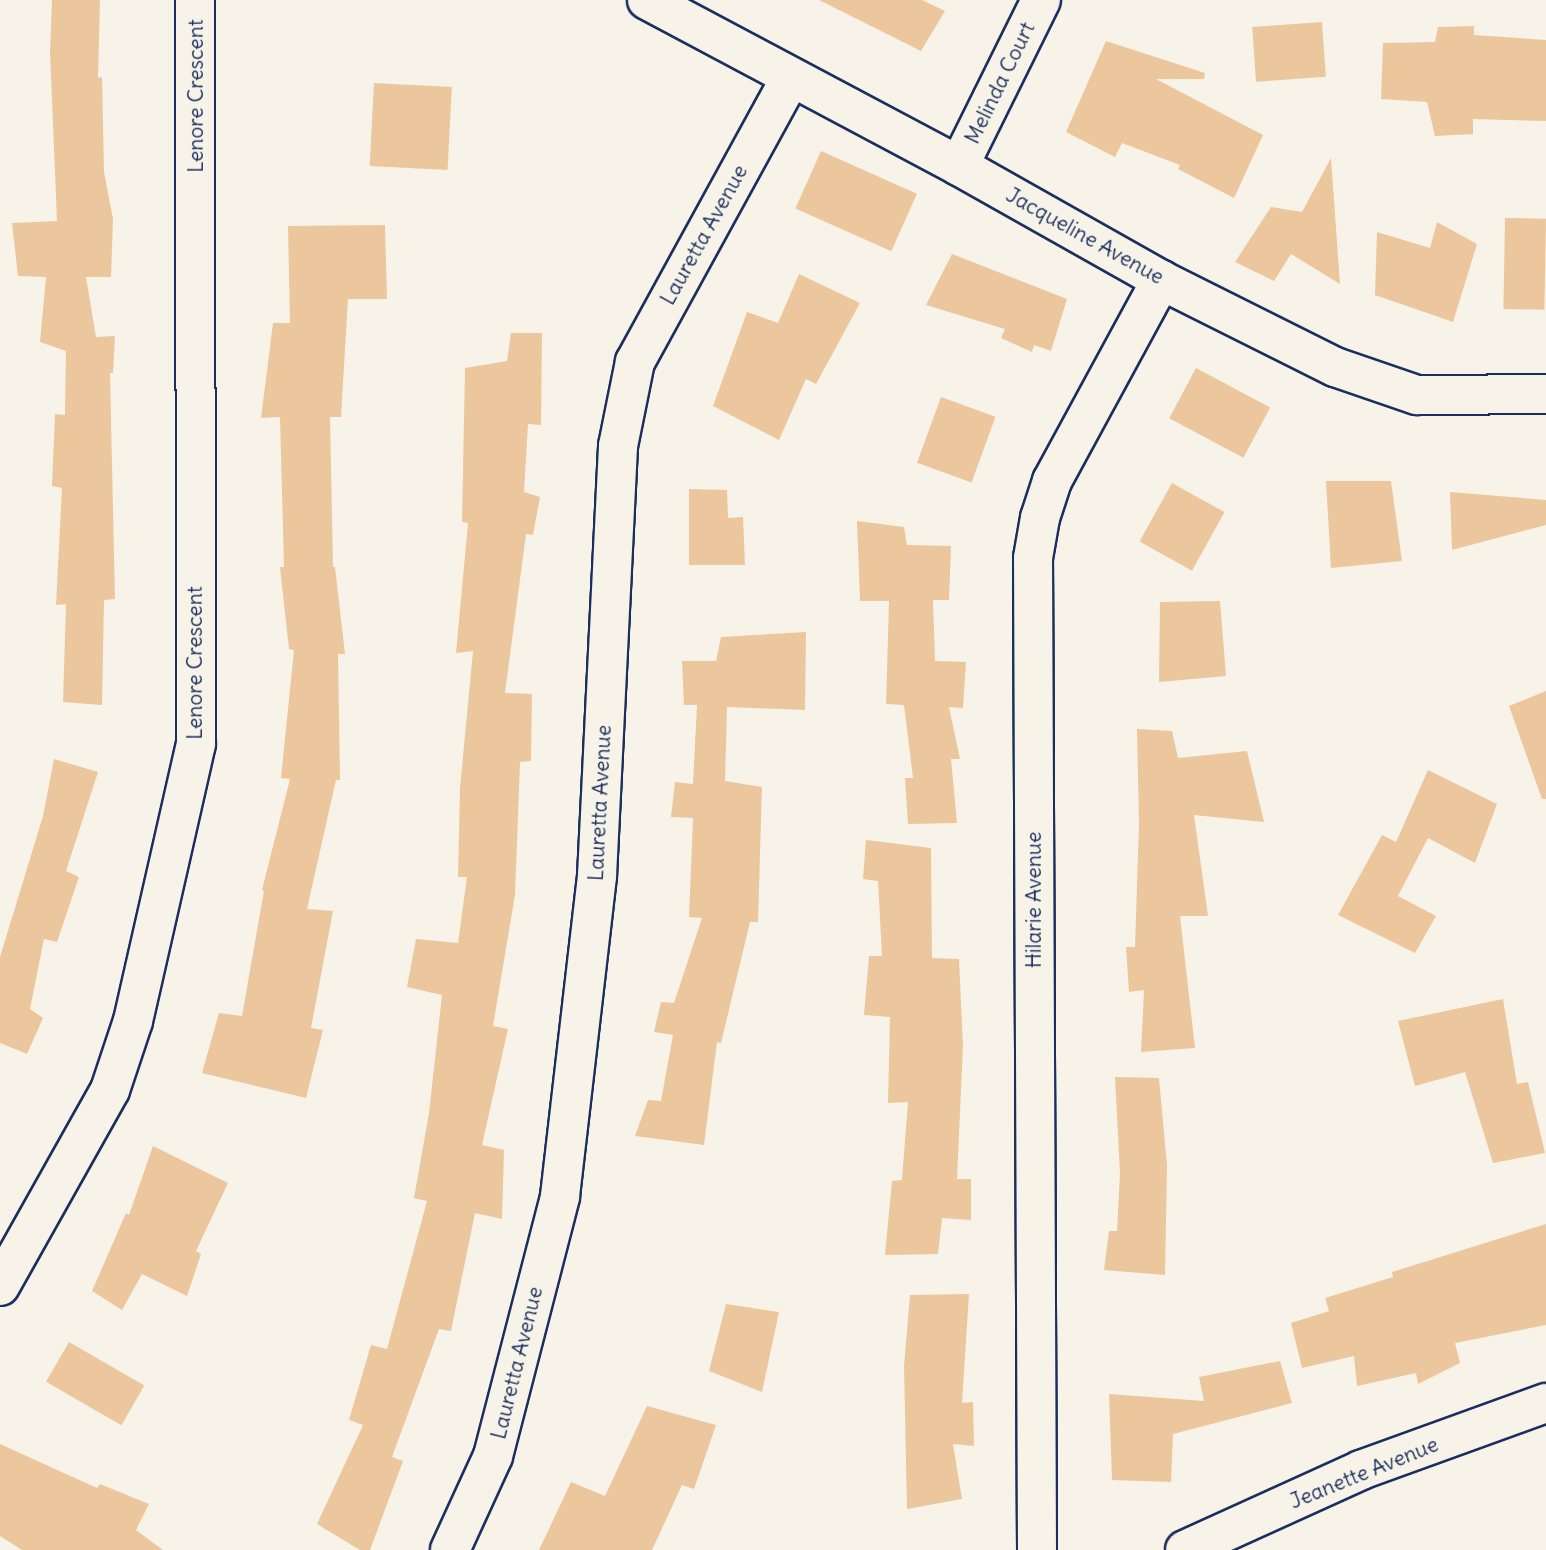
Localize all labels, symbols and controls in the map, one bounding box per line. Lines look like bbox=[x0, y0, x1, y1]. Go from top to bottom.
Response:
street label: Melinda Court bbox=[960, 18, 1040, 148]
street label: Lenore Crescent bbox=[183, 19, 209, 173]
street label: Lauretta Avenue bbox=[655, 161, 753, 309]
street label: Jacqueline Avenue bbox=[1002, 182, 1168, 290]
street label: Lenore Crescent bbox=[182, 586, 208, 740]
street label: Lauretta Avenue bbox=[583, 724, 617, 882]
street label: Hilarie Avenue bbox=[1021, 832, 1047, 968]
street label: Lauretta Avenue bbox=[486, 1284, 548, 1442]
street label: Jeanette Avenue bbox=[1286, 1432, 1442, 1514]

